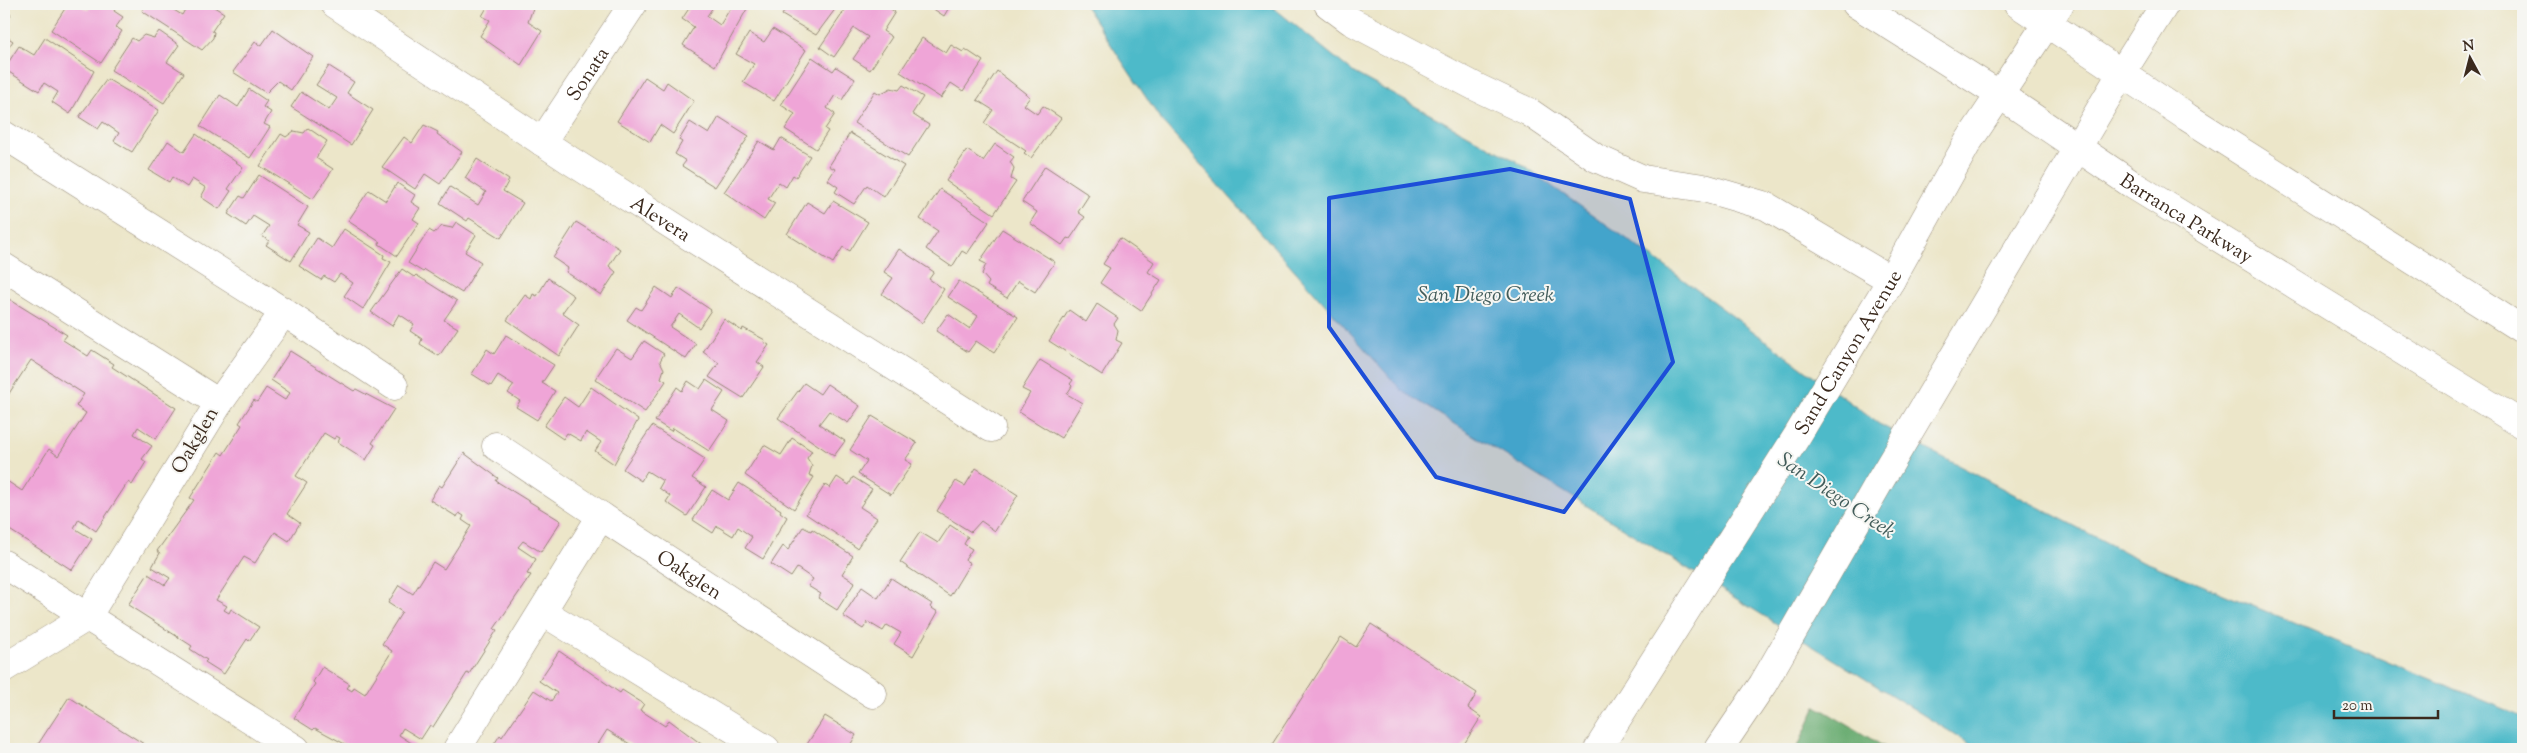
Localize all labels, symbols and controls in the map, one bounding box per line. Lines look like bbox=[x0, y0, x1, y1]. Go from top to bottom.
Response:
north arrow bbox=[2444, 32, 2494, 82]
text: N bbox=[2462, 36, 2475, 58]
street label: Sonata bbox=[561, 42, 618, 108]
street label: Barranca Parkway bbox=[2113, 168, 2258, 272]
street label: Alevera bbox=[624, 190, 695, 250]
street label: Sand Canyon Avenue bbox=[1789, 265, 1911, 441]
water label: San Diego Creek bbox=[1418, 281, 1555, 311]
street label: Oakglen bbox=[165, 402, 227, 480]
water label: San Diego Creek bbox=[1771, 446, 1901, 548]
street label: Oakglen bbox=[650, 544, 727, 608]
scale bar bbox=[2334, 688, 2438, 720]
text: 20 m bbox=[2342, 696, 2373, 717]

